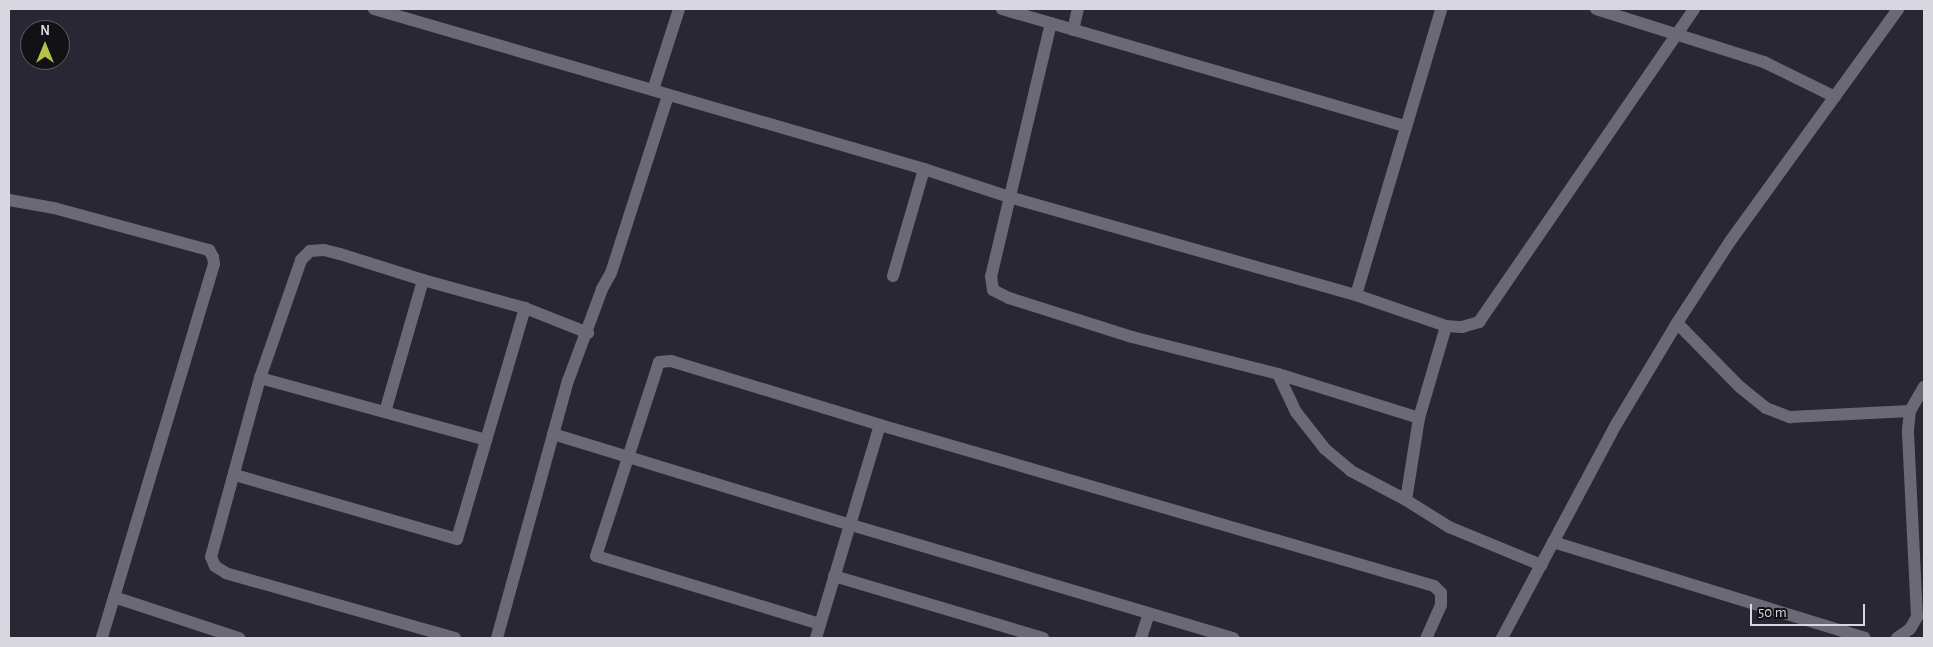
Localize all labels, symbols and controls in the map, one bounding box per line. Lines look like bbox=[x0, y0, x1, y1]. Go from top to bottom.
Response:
north arrow bbox=[20, 20, 70, 70]
text: N bbox=[40, 24, 50, 38]
scale bar bbox=[1753, 594, 1868, 626]
text: 50 m bbox=[1758, 605, 1787, 620]

